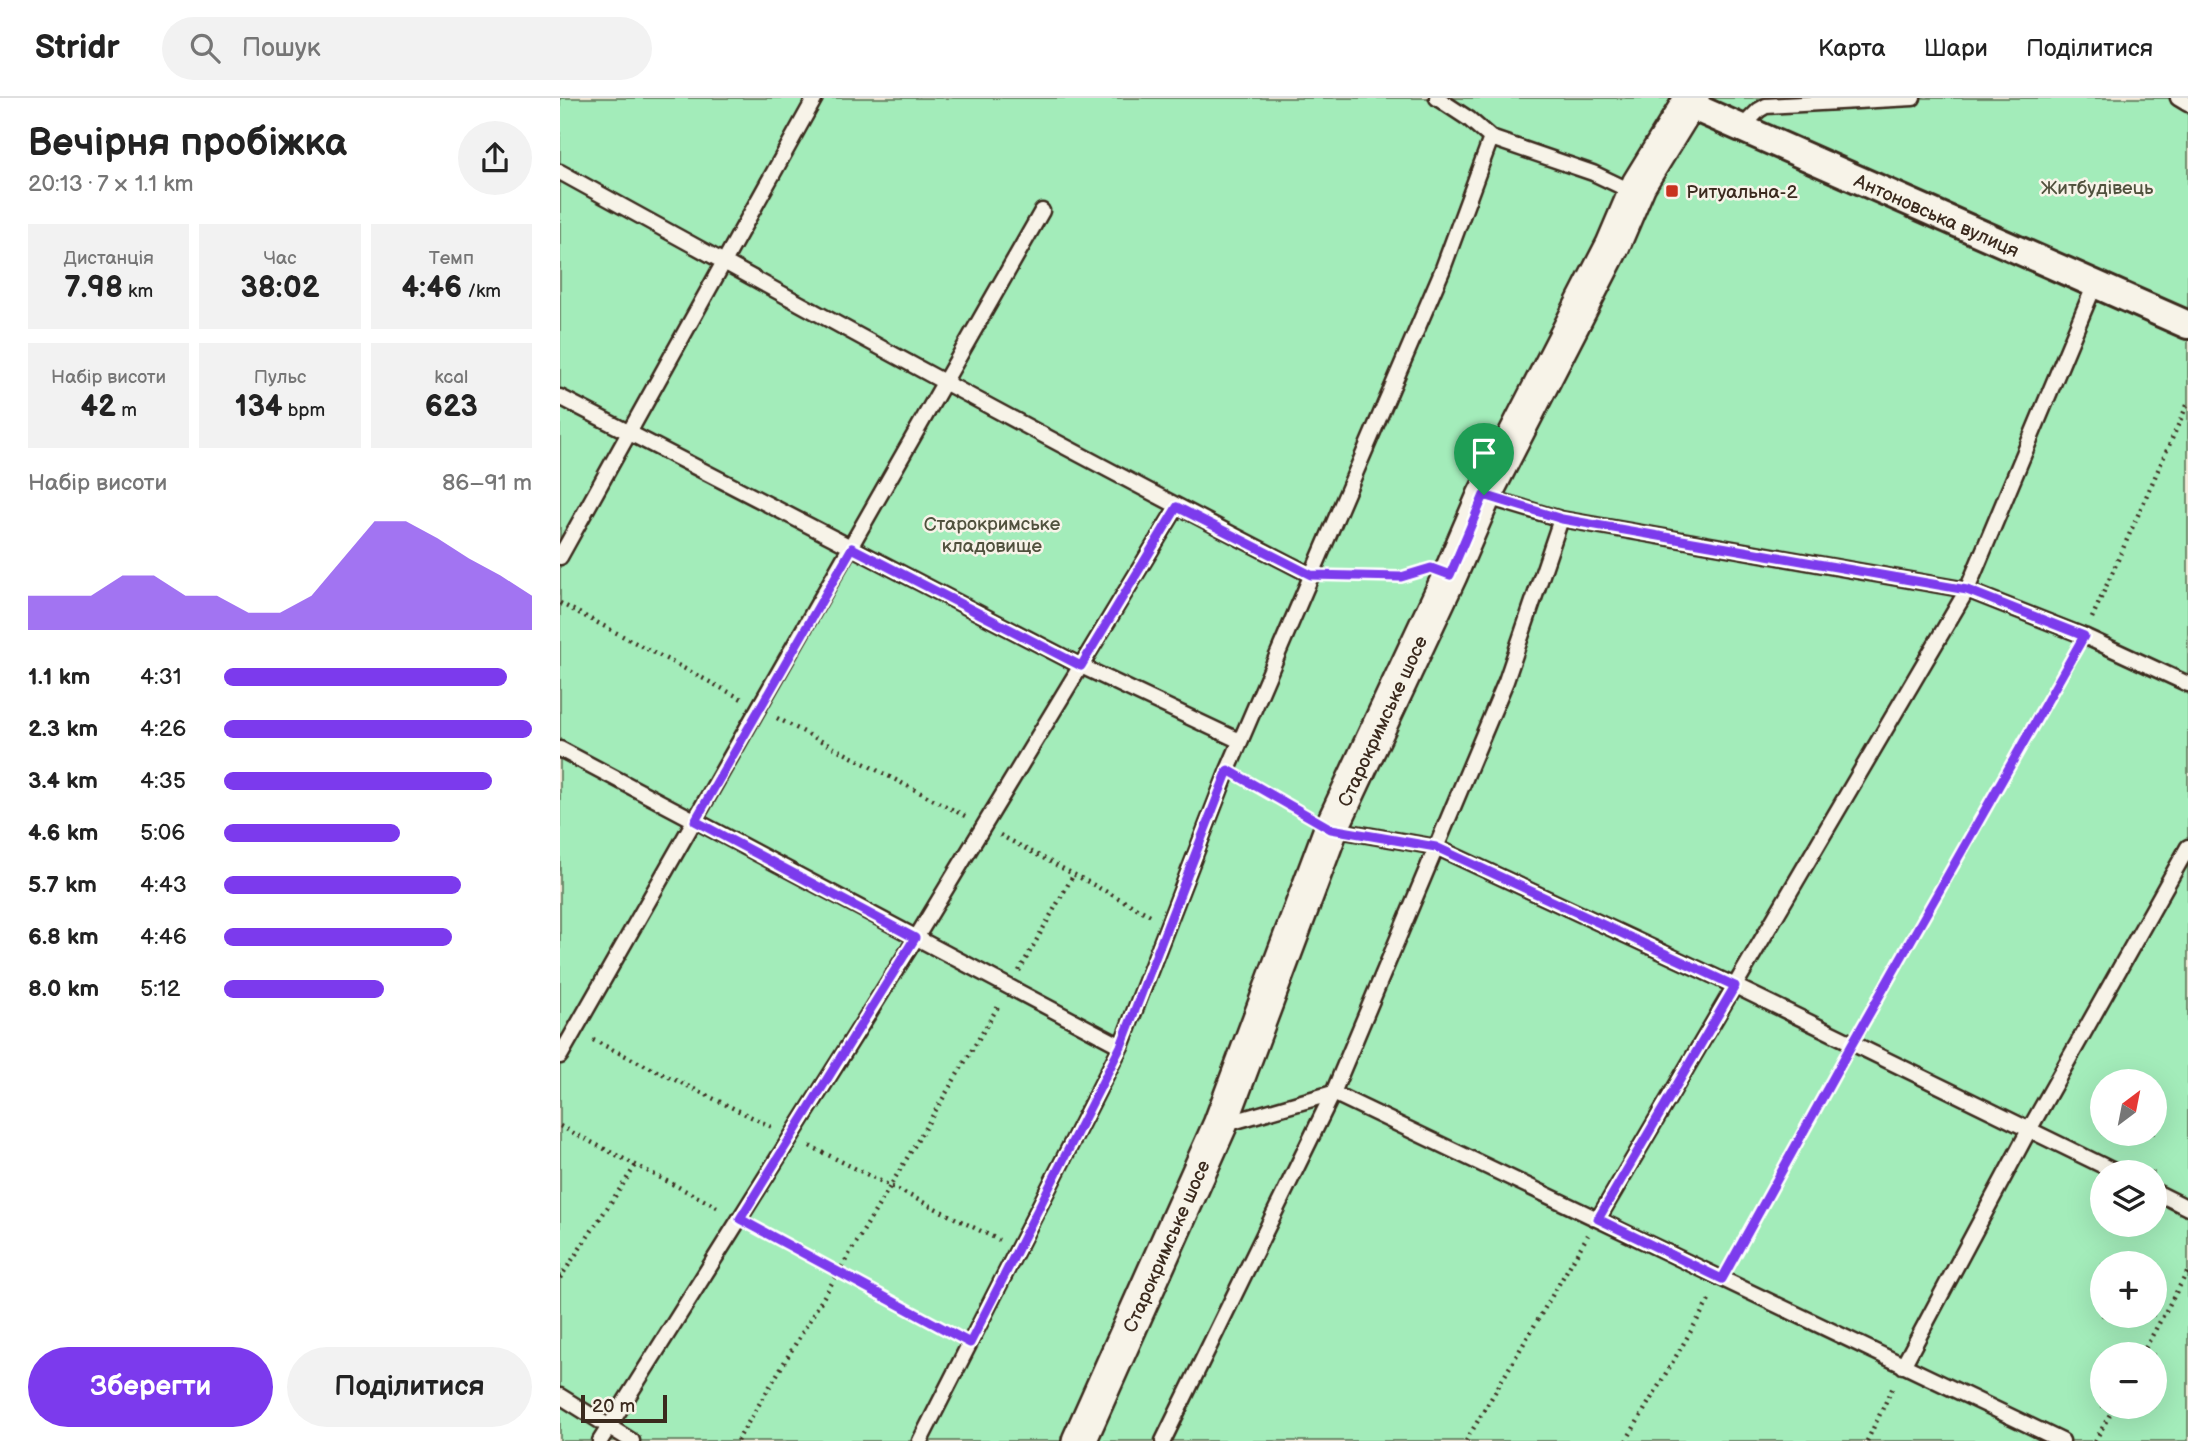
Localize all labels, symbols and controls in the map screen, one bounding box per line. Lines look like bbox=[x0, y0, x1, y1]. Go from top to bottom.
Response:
search box bbox=[162, 17, 652, 80]
text: Stridr bbox=[35, 28, 120, 68]
icon: search bbox=[186, 29, 224, 67]
text: Пошук bbox=[242, 33, 321, 64]
text: Карта bbox=[1818, 34, 1886, 63]
text: Шари bbox=[1924, 34, 1988, 63]
text: Поділитися bbox=[2026, 34, 2153, 63]
text: Вечірня пробіжка bbox=[28, 121, 347, 166]
button: share bbox=[458, 121, 532, 195]
street label: Антоновська вулиця bbox=[1850, 169, 2022, 263]
text: 20:13 · 7 × 1.1 km bbox=[28, 170, 194, 198]
park label: Житбудівець bbox=[2041, 177, 2154, 200]
place label: Ритуальна-2 bbox=[1686, 181, 1799, 204]
marker: Ритуальна-2 bbox=[1664, 183, 1680, 199]
text: Дистанція bbox=[64, 247, 154, 270]
text: Час bbox=[263, 247, 297, 270]
text: Темп bbox=[429, 247, 474, 270]
text: 7.98 bbox=[64, 270, 123, 306]
text: 38:02 bbox=[240, 270, 320, 306]
text: 4:46 bbox=[402, 270, 462, 306]
text: km bbox=[123, 280, 153, 303]
text: /km bbox=[462, 280, 501, 303]
text: Набір висоти bbox=[51, 366, 166, 389]
text: Пульс bbox=[254, 366, 306, 389]
text: kcal bbox=[434, 366, 468, 389]
text: 42 bbox=[80, 389, 116, 425]
text: 134 bbox=[235, 389, 283, 425]
text: 623 bbox=[425, 389, 478, 425]
text: m bbox=[116, 399, 137, 422]
text: bpm bbox=[283, 399, 325, 422]
pin bbox=[1454, 423, 1514, 495]
icon: arrive bbox=[1465, 434, 1503, 472]
text: Набір висоти bbox=[28, 469, 167, 497]
text: 86–91 m bbox=[442, 469, 532, 497]
park label: Старокримське кладовище bbox=[924, 513, 1061, 558]
street label: Старокримське шосе bbox=[1334, 632, 1433, 811]
text: 1.1 km bbox=[28, 663, 90, 691]
text: 4:31 bbox=[140, 663, 182, 691]
text: 2.3 km bbox=[28, 715, 98, 743]
text: 4:26 bbox=[140, 715, 186, 743]
text: 3.4 km bbox=[28, 767, 98, 795]
text: 4:35 bbox=[140, 767, 186, 795]
text: 4.6 km bbox=[28, 819, 98, 847]
text: 5:06 bbox=[140, 819, 185, 847]
text: 5.7 km bbox=[28, 871, 97, 899]
text: 4:43 bbox=[140, 871, 187, 899]
text: 6.8 km bbox=[28, 923, 99, 951]
text: 4:46 bbox=[140, 923, 187, 951]
text: 8.0 km bbox=[28, 975, 99, 1003]
text: 5:12 bbox=[140, 975, 180, 1003]
north arrow bbox=[2090, 1069, 2166, 1146]
map controls bbox=[2090, 1069, 2167, 1419]
street label: Старокримське шосе bbox=[1119, 1157, 1216, 1336]
button: layers bbox=[2090, 1160, 2167, 1237]
button: + bbox=[2090, 1251, 2167, 1328]
button: − bbox=[2090, 1342, 2167, 1419]
button: Зберегти bbox=[28, 1347, 273, 1427]
button: Поділитися bbox=[287, 1347, 532, 1427]
scale bar bbox=[581, 1392, 667, 1424]
text: 20 m bbox=[592, 1395, 635, 1418]

